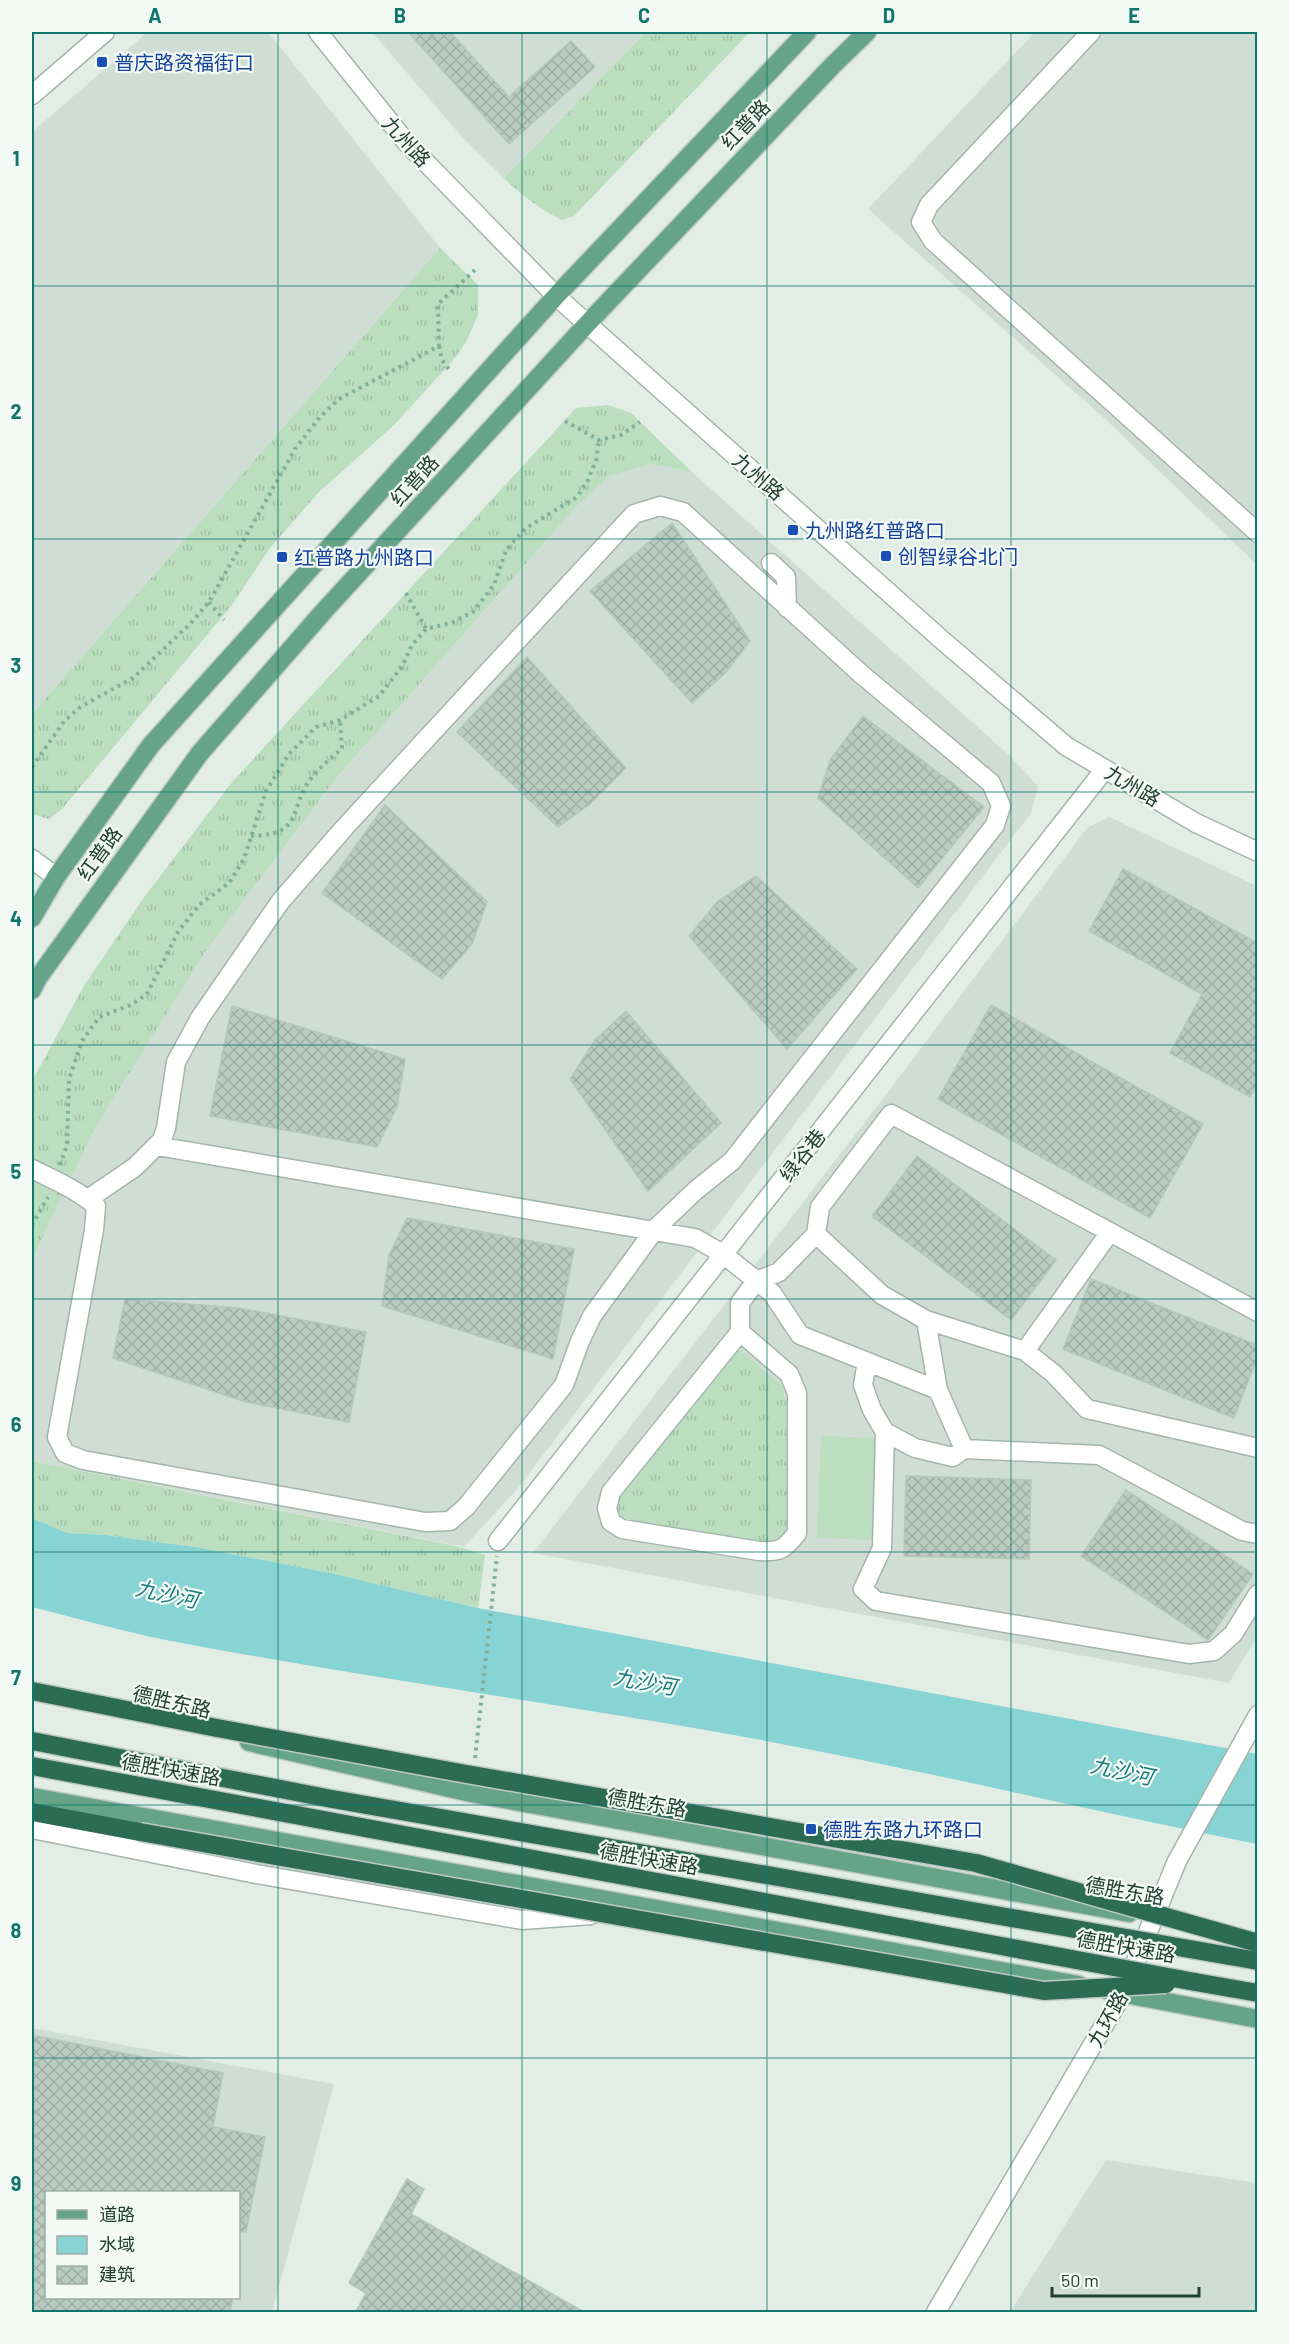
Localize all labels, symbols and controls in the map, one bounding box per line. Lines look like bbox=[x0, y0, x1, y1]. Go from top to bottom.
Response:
text: A bbox=[148, 3, 162, 27]
text: B bbox=[394, 3, 406, 27]
text: C bbox=[638, 3, 650, 27]
text: D bbox=[883, 3, 895, 27]
text: E bbox=[1128, 3, 1140, 27]
place label: 普庆路资福街口 bbox=[114, 50, 254, 74]
marker: 普庆路资福街口 bbox=[95, 55, 109, 69]
street label: 红普路 bbox=[716, 94, 774, 154]
street label: 九州路 bbox=[378, 111, 436, 171]
text: 1 bbox=[12, 146, 20, 170]
text: 2 bbox=[10, 399, 22, 423]
street label: 九州路 bbox=[728, 447, 790, 505]
street label: 红普路 bbox=[385, 450, 443, 510]
place label: 九州路红普路口 bbox=[805, 518, 945, 542]
marker: 九州路红普路口 bbox=[786, 523, 800, 537]
place label: 创智绿谷北门 bbox=[898, 544, 1018, 568]
place label: 红普路九州路口 bbox=[294, 545, 434, 569]
marker: 创智绿谷北门 bbox=[879, 549, 893, 563]
marker: 红普路九州路口 bbox=[275, 550, 289, 564]
text: 3 bbox=[11, 653, 21, 677]
street label: 九州路 bbox=[1101, 759, 1165, 811]
street label: 红普路 bbox=[72, 822, 126, 884]
text: 4 bbox=[10, 906, 22, 930]
street label: 绿谷巷 bbox=[774, 1124, 830, 1186]
text: 5 bbox=[11, 1159, 22, 1183]
text: 6 bbox=[11, 1412, 22, 1436]
water label: 九沙河 bbox=[134, 1574, 204, 1613]
water label: 九沙河 bbox=[612, 1663, 682, 1699]
text: 7 bbox=[11, 1665, 21, 1689]
street label: 德胜东路 bbox=[130, 1680, 214, 1722]
street label: 德胜快速路 bbox=[120, 1748, 222, 1790]
water label: 九沙河 bbox=[1089, 1751, 1159, 1790]
street label: 德胜东路 bbox=[606, 1783, 688, 1821]
place label: 德胜东路九环路口 bbox=[823, 1817, 983, 1841]
marker: 德胜东路九环路口 bbox=[804, 1822, 818, 1836]
street label: 德胜快速路 bbox=[598, 1837, 700, 1879]
street label: 德胜东路 bbox=[1084, 1871, 1166, 1909]
text: 8 bbox=[11, 1918, 22, 1942]
street label: 德胜快速路 bbox=[1075, 1925, 1177, 1967]
street label: 九环路 bbox=[1082, 1987, 1132, 2051]
text: 9 bbox=[11, 2171, 21, 2195]
legend bbox=[45, 2191, 240, 2299]
text: 道路 bbox=[99, 2203, 135, 2225]
text: 水域 bbox=[99, 2233, 135, 2255]
scale bar bbox=[1052, 2260, 1199, 2298]
text: 建筑 bbox=[99, 2263, 135, 2285]
text: 50 m bbox=[1061, 2269, 1099, 2291]

